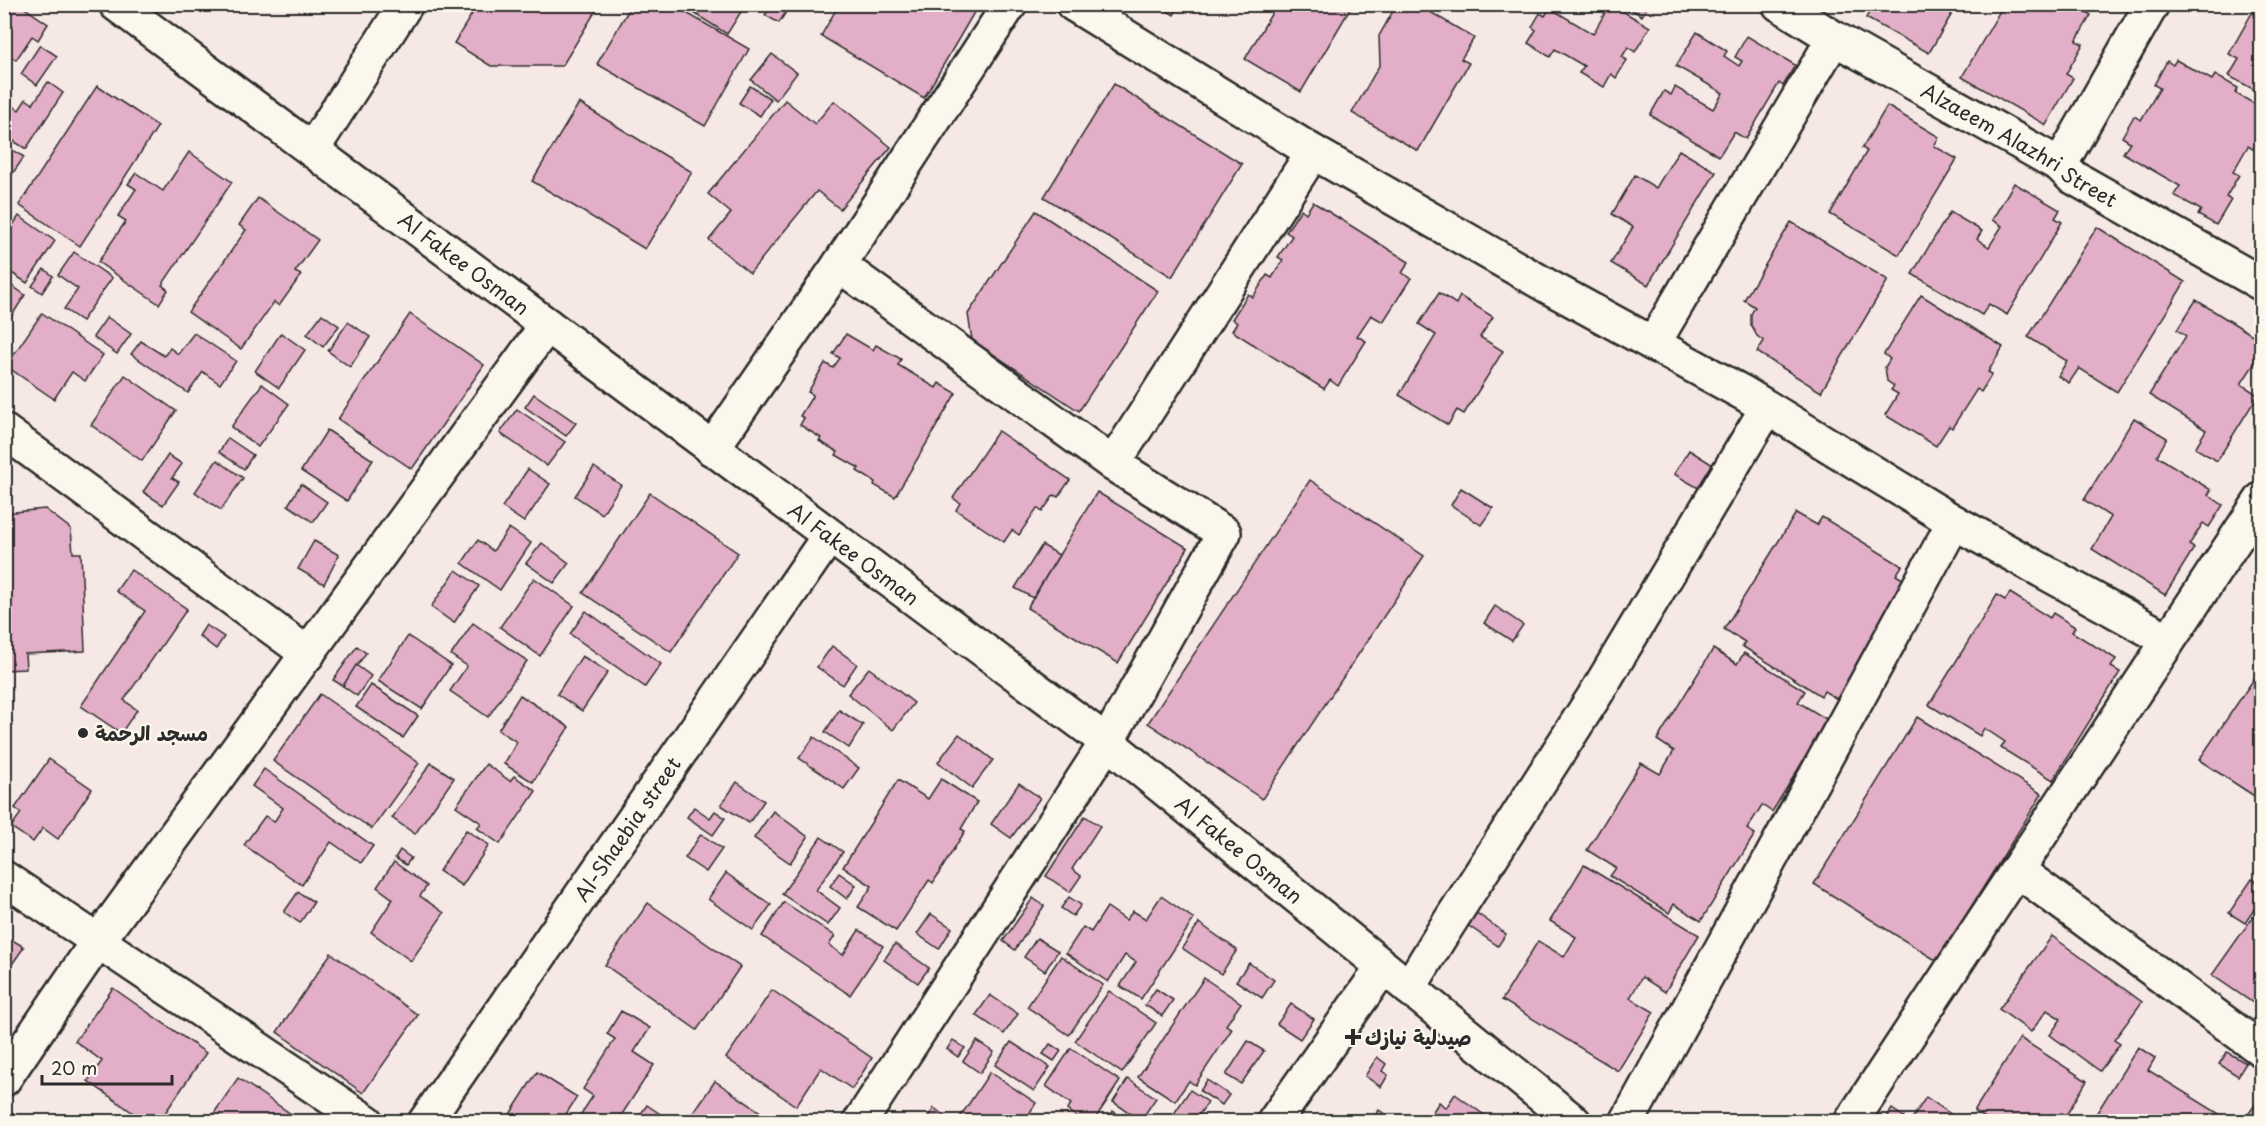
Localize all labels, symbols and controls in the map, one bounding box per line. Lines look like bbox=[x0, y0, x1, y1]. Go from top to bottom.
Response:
street label: Alzaeem Alazhri Street bbox=[1916, 75, 2123, 214]
street label: Al Fakee Osman bbox=[392, 204, 536, 322]
street label: Al Fakee Osman bbox=[782, 495, 926, 612]
place label: مسجد الرحمة bbox=[95, 718, 208, 748]
marker: مسجد الرحمة bbox=[76, 726, 90, 740]
street label: Al-Shaebia street bbox=[567, 751, 688, 907]
street label: Al Fakee Osman bbox=[1169, 789, 1309, 911]
place label: صيدلية نيازك bbox=[1365, 1022, 1472, 1052]
marker: صيدلية نيازك bbox=[1346, 1030, 1360, 1044]
scale bar bbox=[42, 1048, 172, 1086]
text: 20 m bbox=[51, 1054, 97, 1081]

